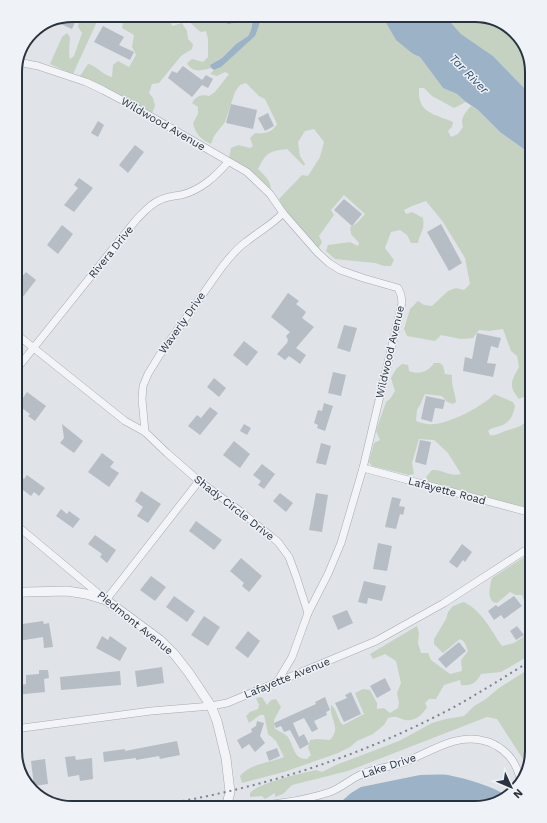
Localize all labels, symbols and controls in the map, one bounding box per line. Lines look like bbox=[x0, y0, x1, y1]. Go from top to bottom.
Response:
water label: Tar River bbox=[446, 51, 493, 98]
street label: Wildwood Avenue bbox=[119, 95, 207, 153]
street label: Rivera Drive bbox=[86, 223, 136, 281]
street label: Waverly Drive bbox=[156, 290, 208, 356]
street label: Wildwood Avenue bbox=[373, 304, 407, 400]
street label: Shady Circle Drive bbox=[191, 473, 277, 543]
street label: Lafayette Road bbox=[407, 474, 487, 508]
street label: Piedmont Avenue bbox=[95, 589, 175, 657]
street label: Lafayette Avenue bbox=[242, 655, 332, 701]
street label: Lake Drive bbox=[360, 751, 418, 781]
north arrow bbox=[491, 767, 531, 807]
text: N bbox=[510, 786, 525, 801]

